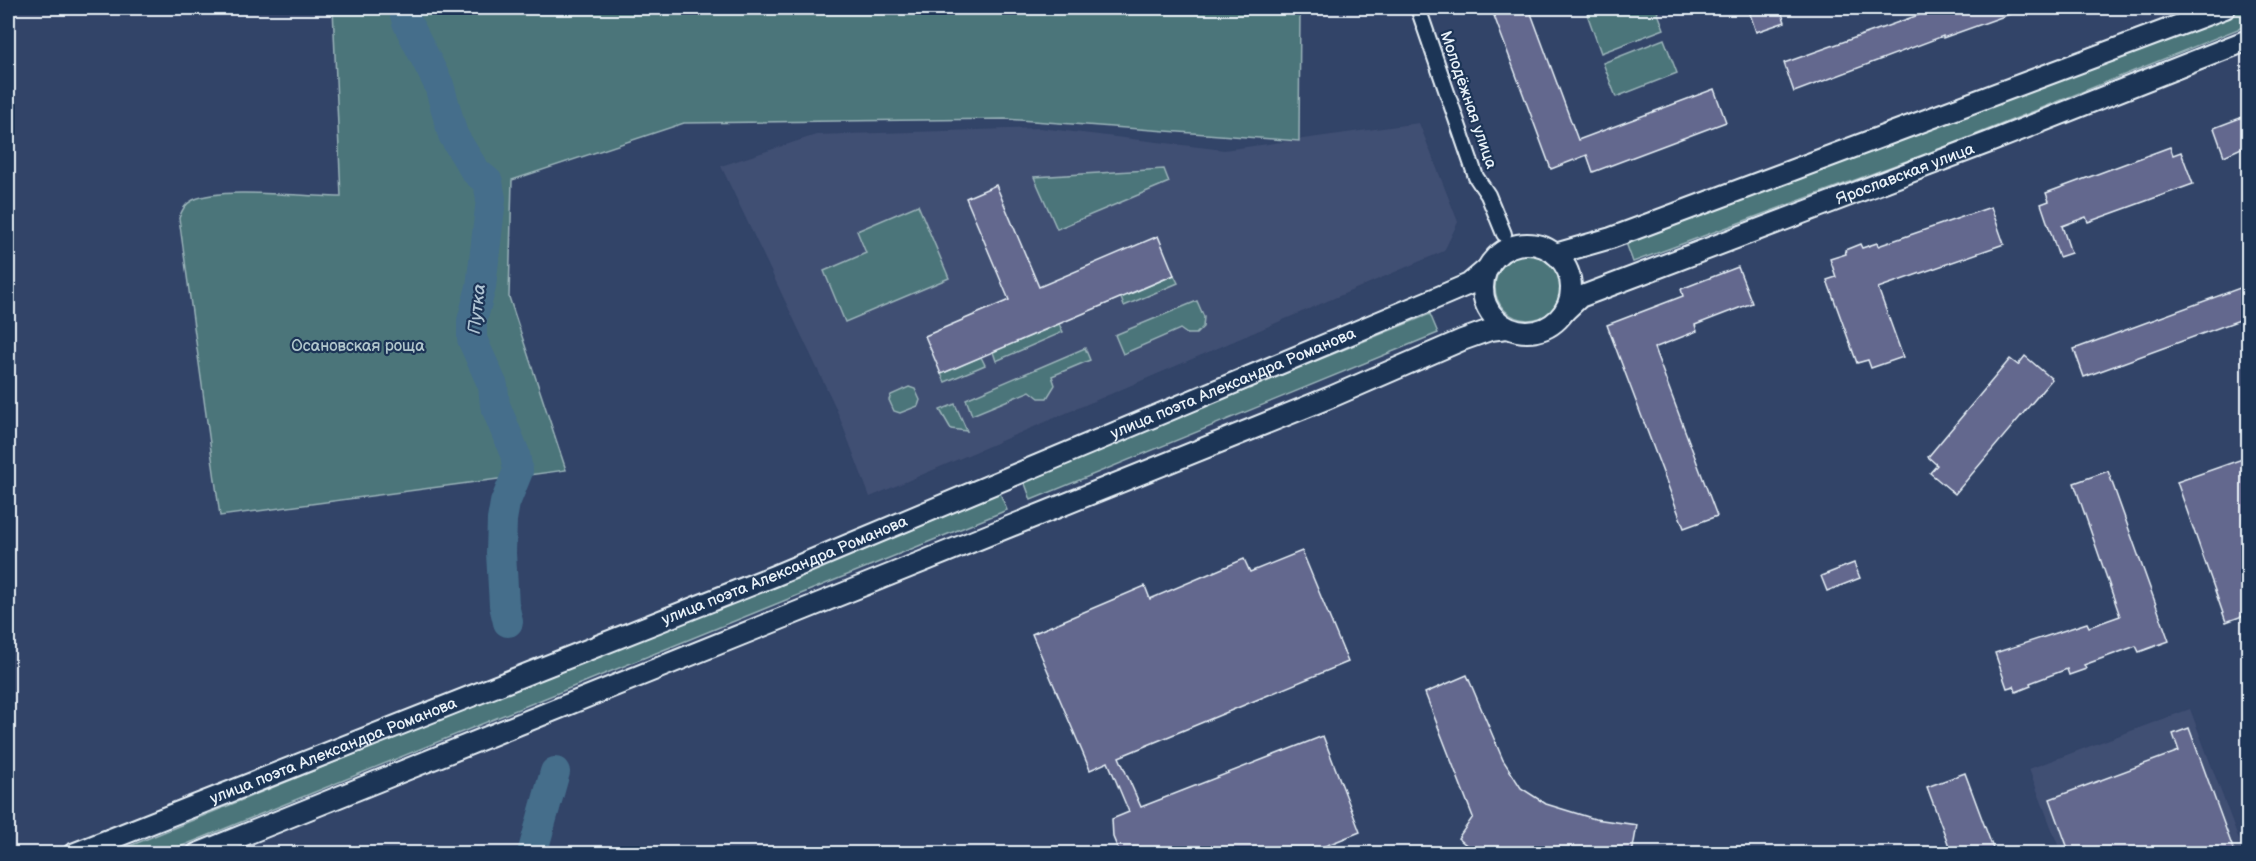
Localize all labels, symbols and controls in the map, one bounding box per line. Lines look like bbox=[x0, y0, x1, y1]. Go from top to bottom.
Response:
street label: Молодёжная улица bbox=[1436, 29, 1501, 172]
street label: Ярославская улица bbox=[1833, 139, 1977, 209]
water label: Путка bbox=[464, 283, 490, 335]
street label: улица поэта Александра Романова bbox=[1108, 323, 1359, 443]
park label: Осановская роща bbox=[291, 337, 425, 356]
street label: улица поэта Александра Романова bbox=[659, 511, 911, 629]
street label: улица поэта Александра Романова bbox=[207, 693, 460, 808]

